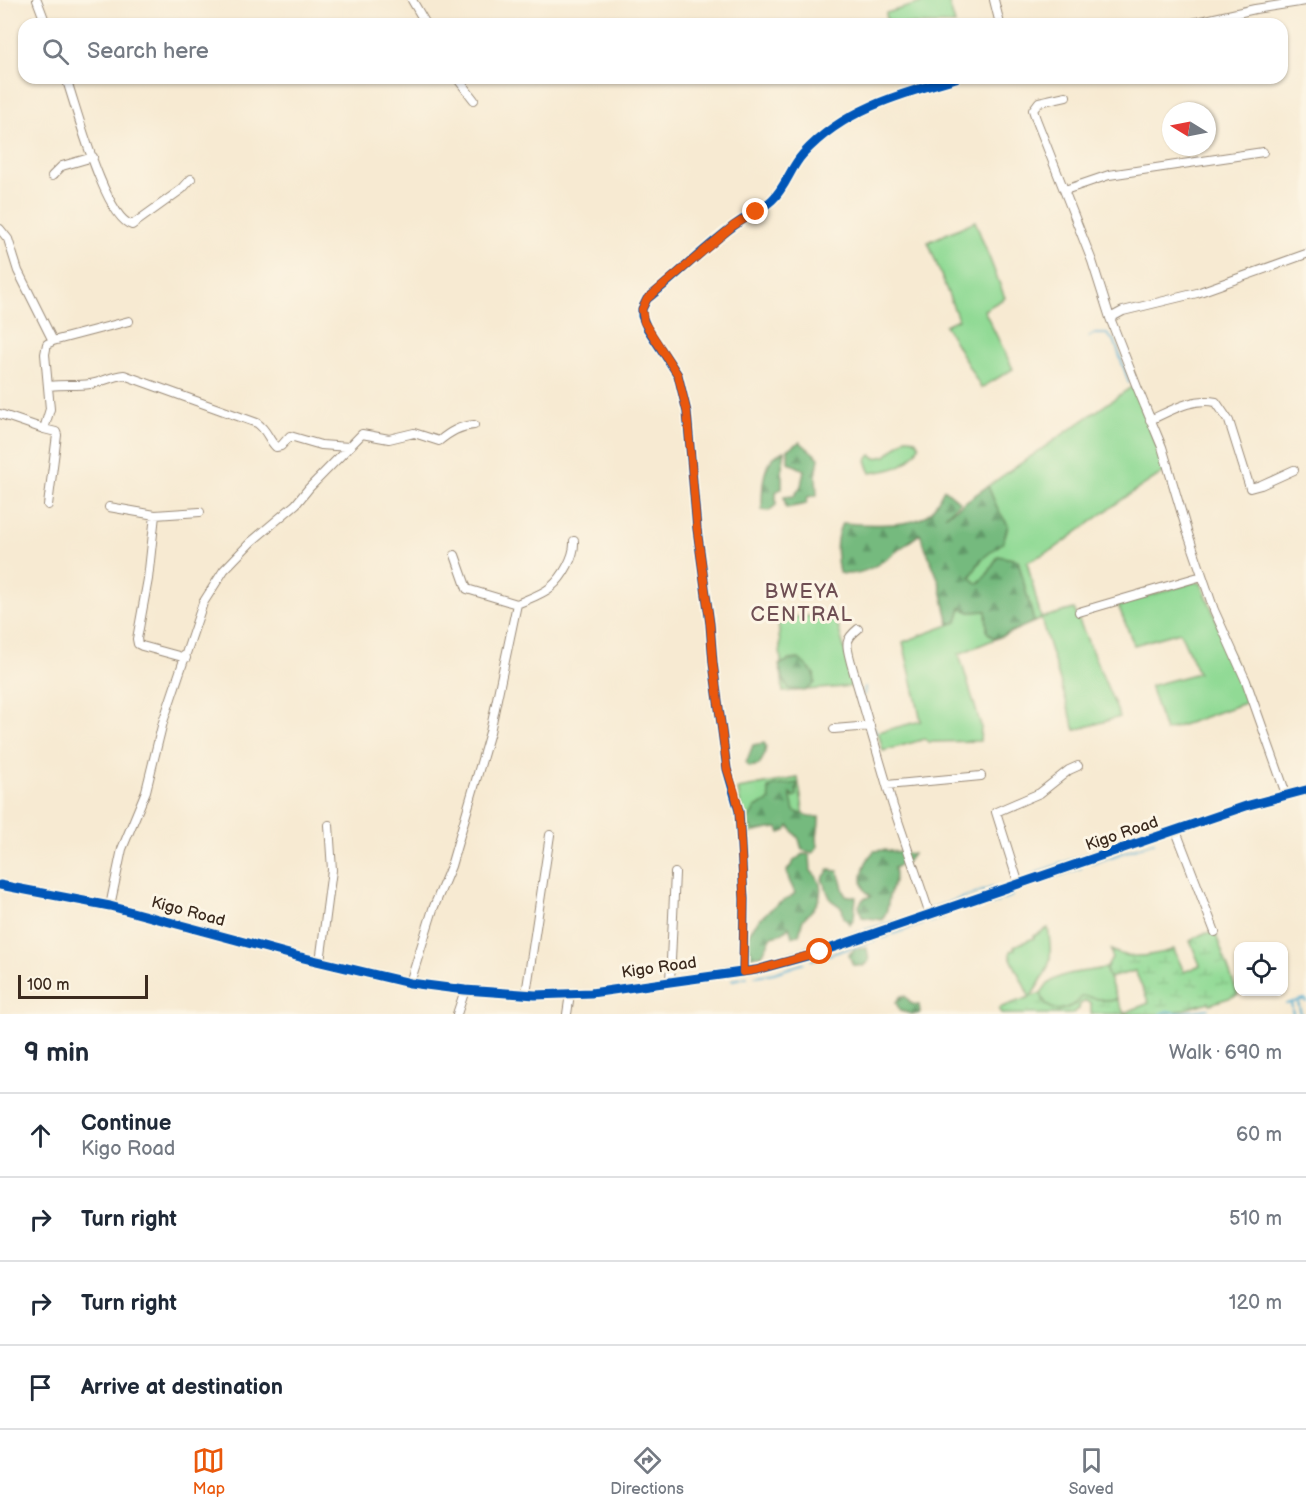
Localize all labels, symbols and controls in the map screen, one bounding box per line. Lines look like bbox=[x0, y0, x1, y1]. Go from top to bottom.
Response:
search box bbox=[18, 18, 1288, 84]
icon: search bbox=[39, 35, 72, 68]
text: Search here bbox=[87, 38, 209, 65]
north arrow bbox=[1162, 102, 1216, 156]
route end bbox=[742, 198, 768, 224]
district label: BWEYA CENTRAL bbox=[751, 580, 853, 627]
street label: Kigo Road bbox=[1083, 813, 1161, 855]
street label: Kigo Road bbox=[149, 893, 227, 931]
route start bbox=[806, 938, 832, 964]
map controls bbox=[1234, 942, 1288, 996]
button: locate bbox=[1234, 942, 1288, 996]
street label: Kigo Road bbox=[620, 953, 698, 983]
scale bar bbox=[18, 972, 148, 1000]
text: 100 m bbox=[27, 976, 70, 995]
text: 9 min bbox=[24, 1038, 89, 1069]
text: Walk · 690 m bbox=[1169, 1041, 1282, 1065]
text: Continue bbox=[81, 1110, 171, 1137]
icon: ahead bbox=[24, 1119, 57, 1152]
text: 60 m bbox=[1236, 1123, 1282, 1147]
text: Kigo Road bbox=[81, 1137, 175, 1161]
icon: right bbox=[24, 1203, 57, 1236]
text: Turn right bbox=[81, 1206, 177, 1233]
text: 510 m bbox=[1229, 1207, 1282, 1231]
icon: right bbox=[24, 1287, 57, 1320]
text: Turn right bbox=[81, 1290, 177, 1317]
text: 120 m bbox=[1229, 1291, 1282, 1315]
icon: arrive bbox=[24, 1371, 57, 1404]
text: Arrive at destination bbox=[81, 1374, 283, 1401]
tab: Map bbox=[192, 1444, 225, 1499]
tab: Directions bbox=[610, 1444, 684, 1499]
tab: Saved bbox=[1069, 1444, 1114, 1499]

